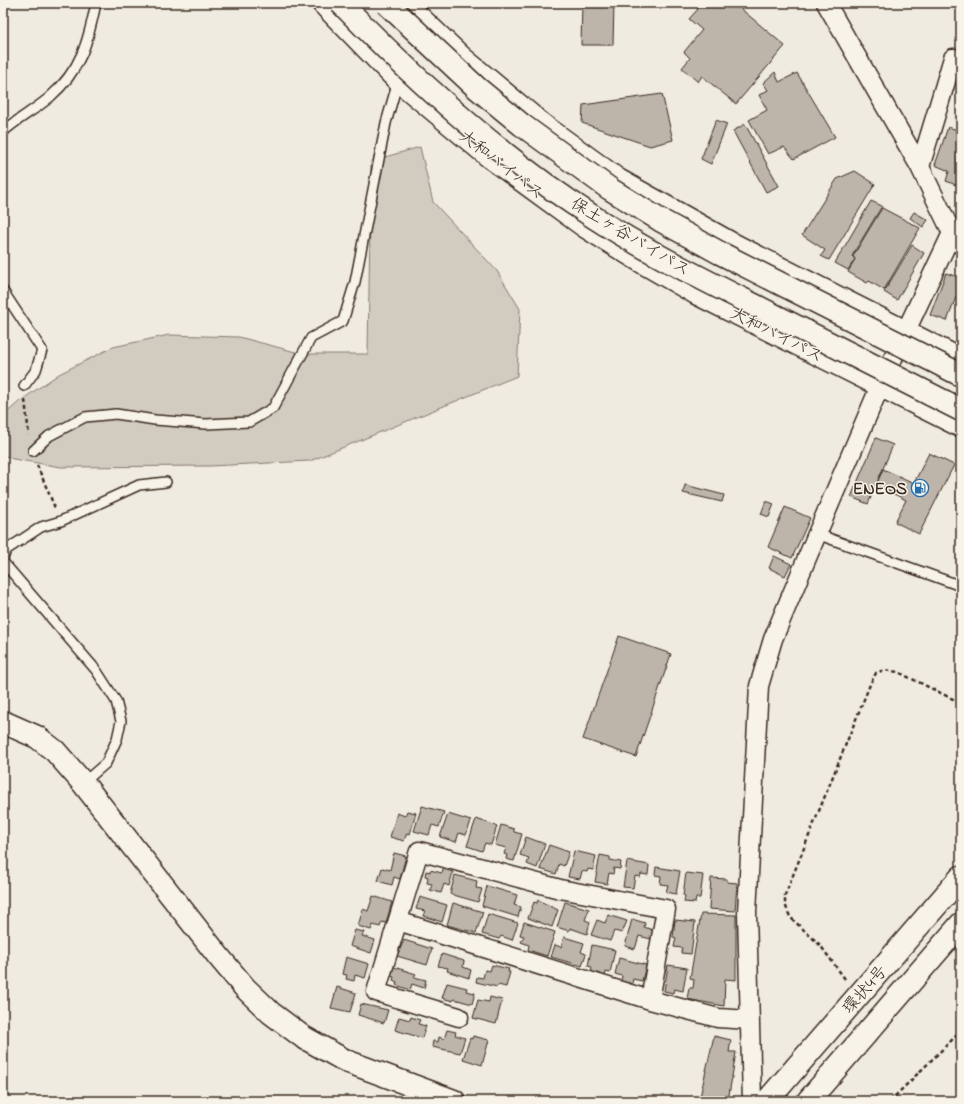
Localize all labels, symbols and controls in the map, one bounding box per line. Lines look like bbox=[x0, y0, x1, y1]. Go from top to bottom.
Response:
street label: 大和バイパス bbox=[453, 124, 549, 206]
street label: 保土ヶ谷バイパス bbox=[566, 192, 695, 283]
street label: 大和バイパス bbox=[725, 301, 827, 370]
place label: ENEOS bbox=[853, 477, 907, 502]
fuel station icon: ENEOS bbox=[910, 478, 930, 498]
street label: 環状4号 bbox=[837, 960, 894, 1020]

